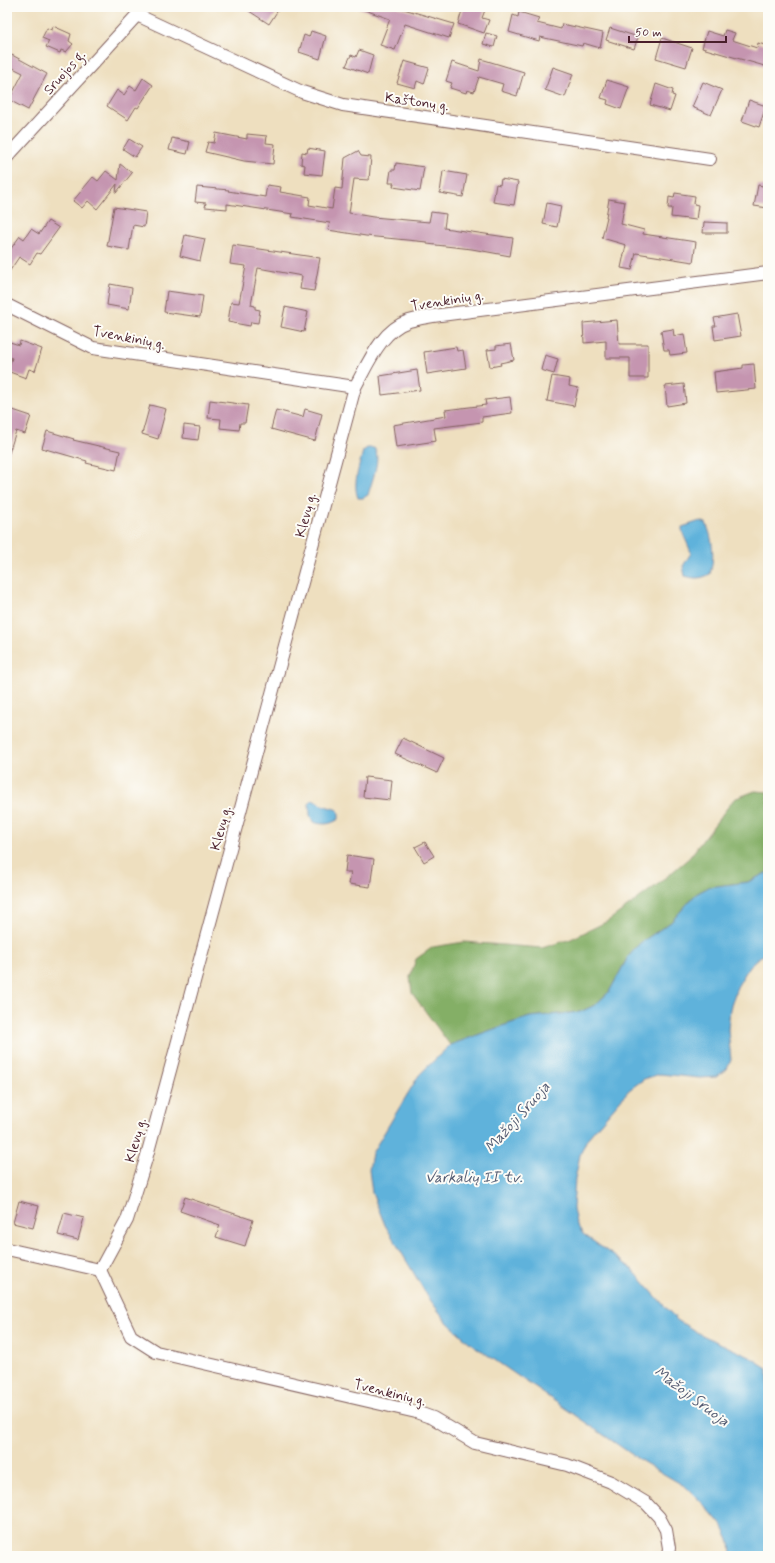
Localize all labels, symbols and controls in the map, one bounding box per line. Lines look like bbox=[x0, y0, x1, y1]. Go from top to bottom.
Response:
scale bar bbox=[629, 18, 726, 44]
text: 50 m bbox=[635, 25, 662, 41]
street label: Sruojos g. bbox=[40, 46, 91, 100]
street label: Kaštonų g. bbox=[384, 89, 450, 115]
street label: Tvenkinių g. bbox=[409, 286, 485, 316]
street label: Tvenkinių g. bbox=[91, 322, 167, 354]
street label: Klevų g. bbox=[291, 491, 321, 540]
street label: Klevų g. bbox=[206, 804, 236, 853]
water label: Mažoji Sruoja bbox=[481, 1078, 555, 1157]
street label: Klevų g. bbox=[121, 1116, 151, 1165]
water label: Varkalių II tv. bbox=[425, 1168, 523, 1188]
water label: Mažoji Sruoja bbox=[650, 1362, 733, 1432]
street label: Tvenkinių g. bbox=[352, 1375, 428, 1411]

